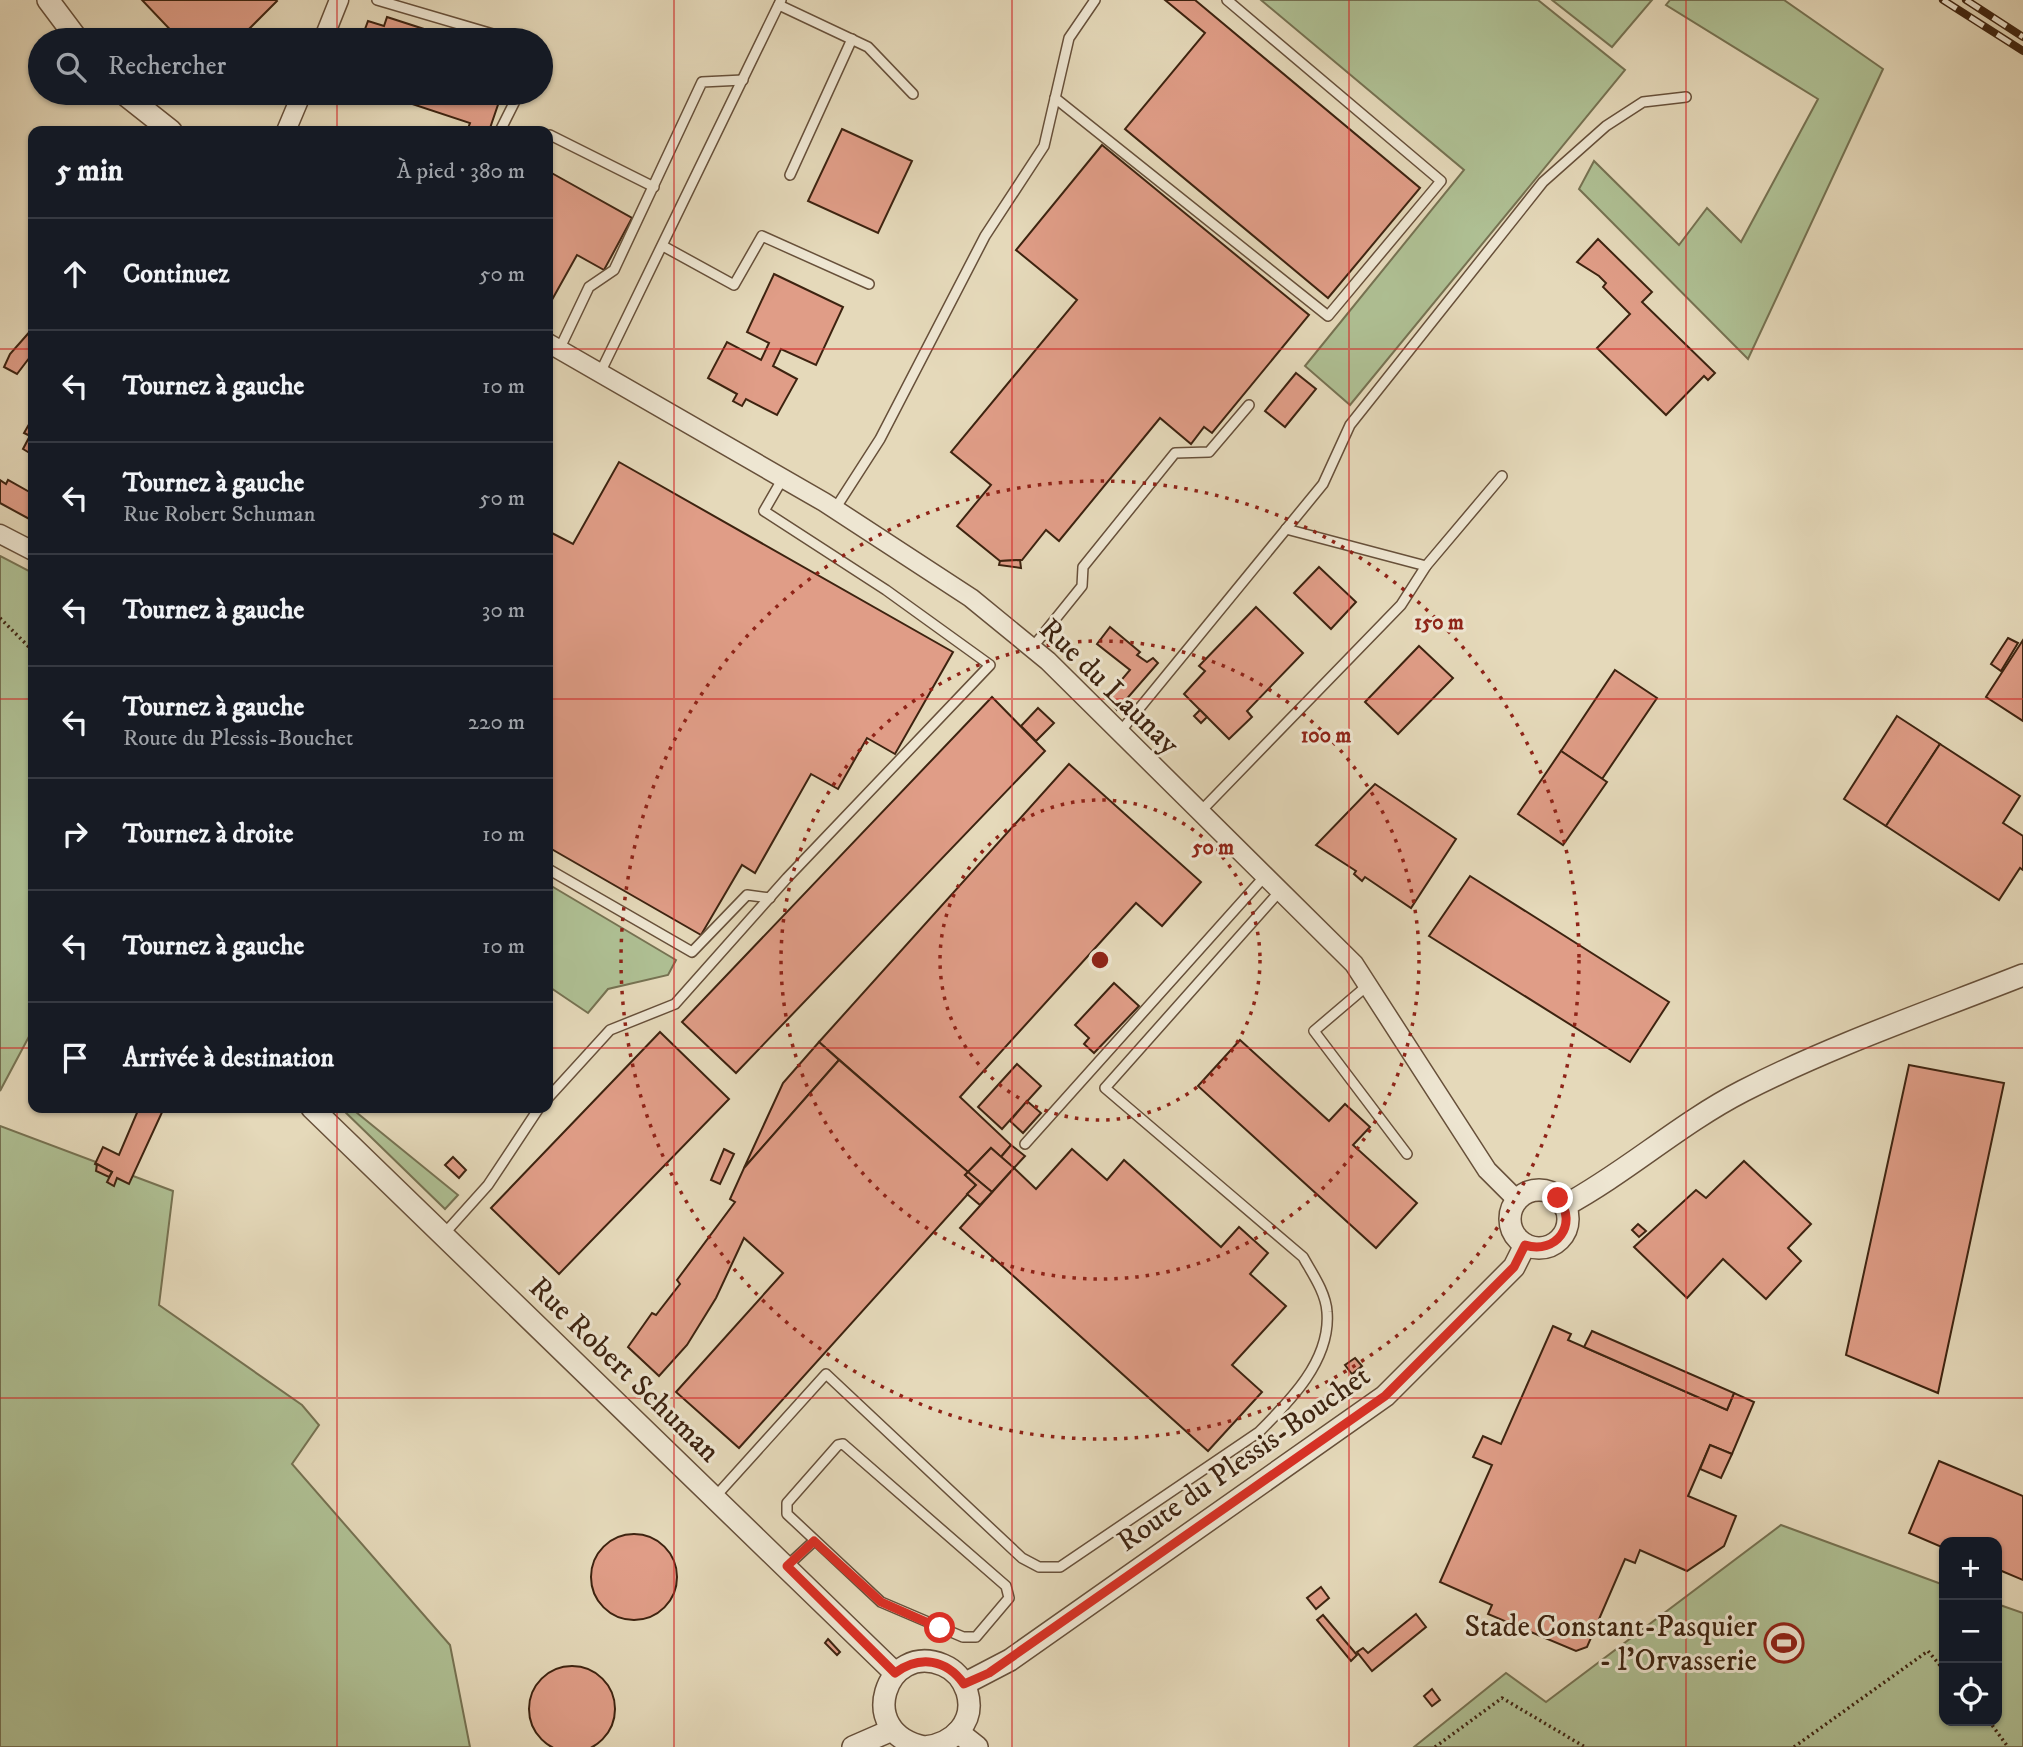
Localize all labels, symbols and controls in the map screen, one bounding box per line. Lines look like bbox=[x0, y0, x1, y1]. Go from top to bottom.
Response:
search box bbox=[28, 28, 553, 105]
icon: search bbox=[52, 48, 90, 86]
text: Rechercher bbox=[108, 50, 226, 83]
text: 5 min bbox=[56, 153, 123, 190]
text: À pied · 380 m bbox=[397, 157, 525, 186]
icon: ahead bbox=[56, 255, 94, 293]
text: Continuez bbox=[123, 258, 229, 291]
text: 50 m bbox=[479, 260, 525, 289]
icon: left bbox=[56, 367, 94, 405]
text: Tournez à gauche bbox=[123, 370, 304, 403]
text: 10 m bbox=[482, 372, 525, 401]
text: Tournez à gauche bbox=[123, 467, 304, 500]
icon: left bbox=[56, 479, 94, 517]
text: 50 m bbox=[479, 484, 525, 513]
text: Rue Robert Schuman bbox=[123, 500, 315, 529]
icon: left bbox=[56, 591, 94, 629]
text: Tournez à gauche bbox=[123, 594, 304, 627]
text: 30 m bbox=[482, 596, 525, 625]
text: 150 m bbox=[1414, 610, 1464, 636]
street label: Rue du Launay bbox=[1031, 611, 1187, 764]
text: Tournez à gauche bbox=[123, 691, 304, 724]
icon: left bbox=[56, 703, 94, 741]
text: 220 m bbox=[468, 708, 525, 737]
text: 100 m bbox=[1301, 723, 1351, 749]
text: Route du Plessis-Bouchet bbox=[123, 724, 353, 753]
icon: right bbox=[56, 815, 94, 853]
text: Tournez à droite bbox=[123, 818, 294, 851]
text: 10 m bbox=[482, 820, 525, 849]
text: 50 m bbox=[1191, 835, 1234, 861]
icon: left bbox=[56, 927, 94, 965]
text: Tournez à gauche bbox=[123, 930, 304, 963]
text: 10 m bbox=[482, 932, 525, 961]
centre of rings bbox=[1088, 948, 1112, 972]
icon: arrive bbox=[56, 1039, 94, 1077]
text: Arrivée à destination bbox=[123, 1042, 334, 1075]
route end bbox=[1542, 1182, 1573, 1213]
street label: Rue Robert Schuman bbox=[521, 1270, 727, 1471]
street label: Route du Plessis-Bouchet bbox=[1110, 1358, 1378, 1561]
map controls bbox=[1939, 1537, 2002, 1726]
button: + bbox=[1939, 1537, 2002, 1600]
button: − bbox=[1939, 1600, 2002, 1663]
place label: Stade Constant-Pasquier - l'Orvasserie bbox=[1464, 1609, 1757, 1680]
route start bbox=[924, 1612, 955, 1643]
sports icon: Stade Constant-Pasquier - l'Orvasserie bbox=[1763, 1622, 1805, 1664]
button: locate bbox=[1939, 1663, 2002, 1726]

